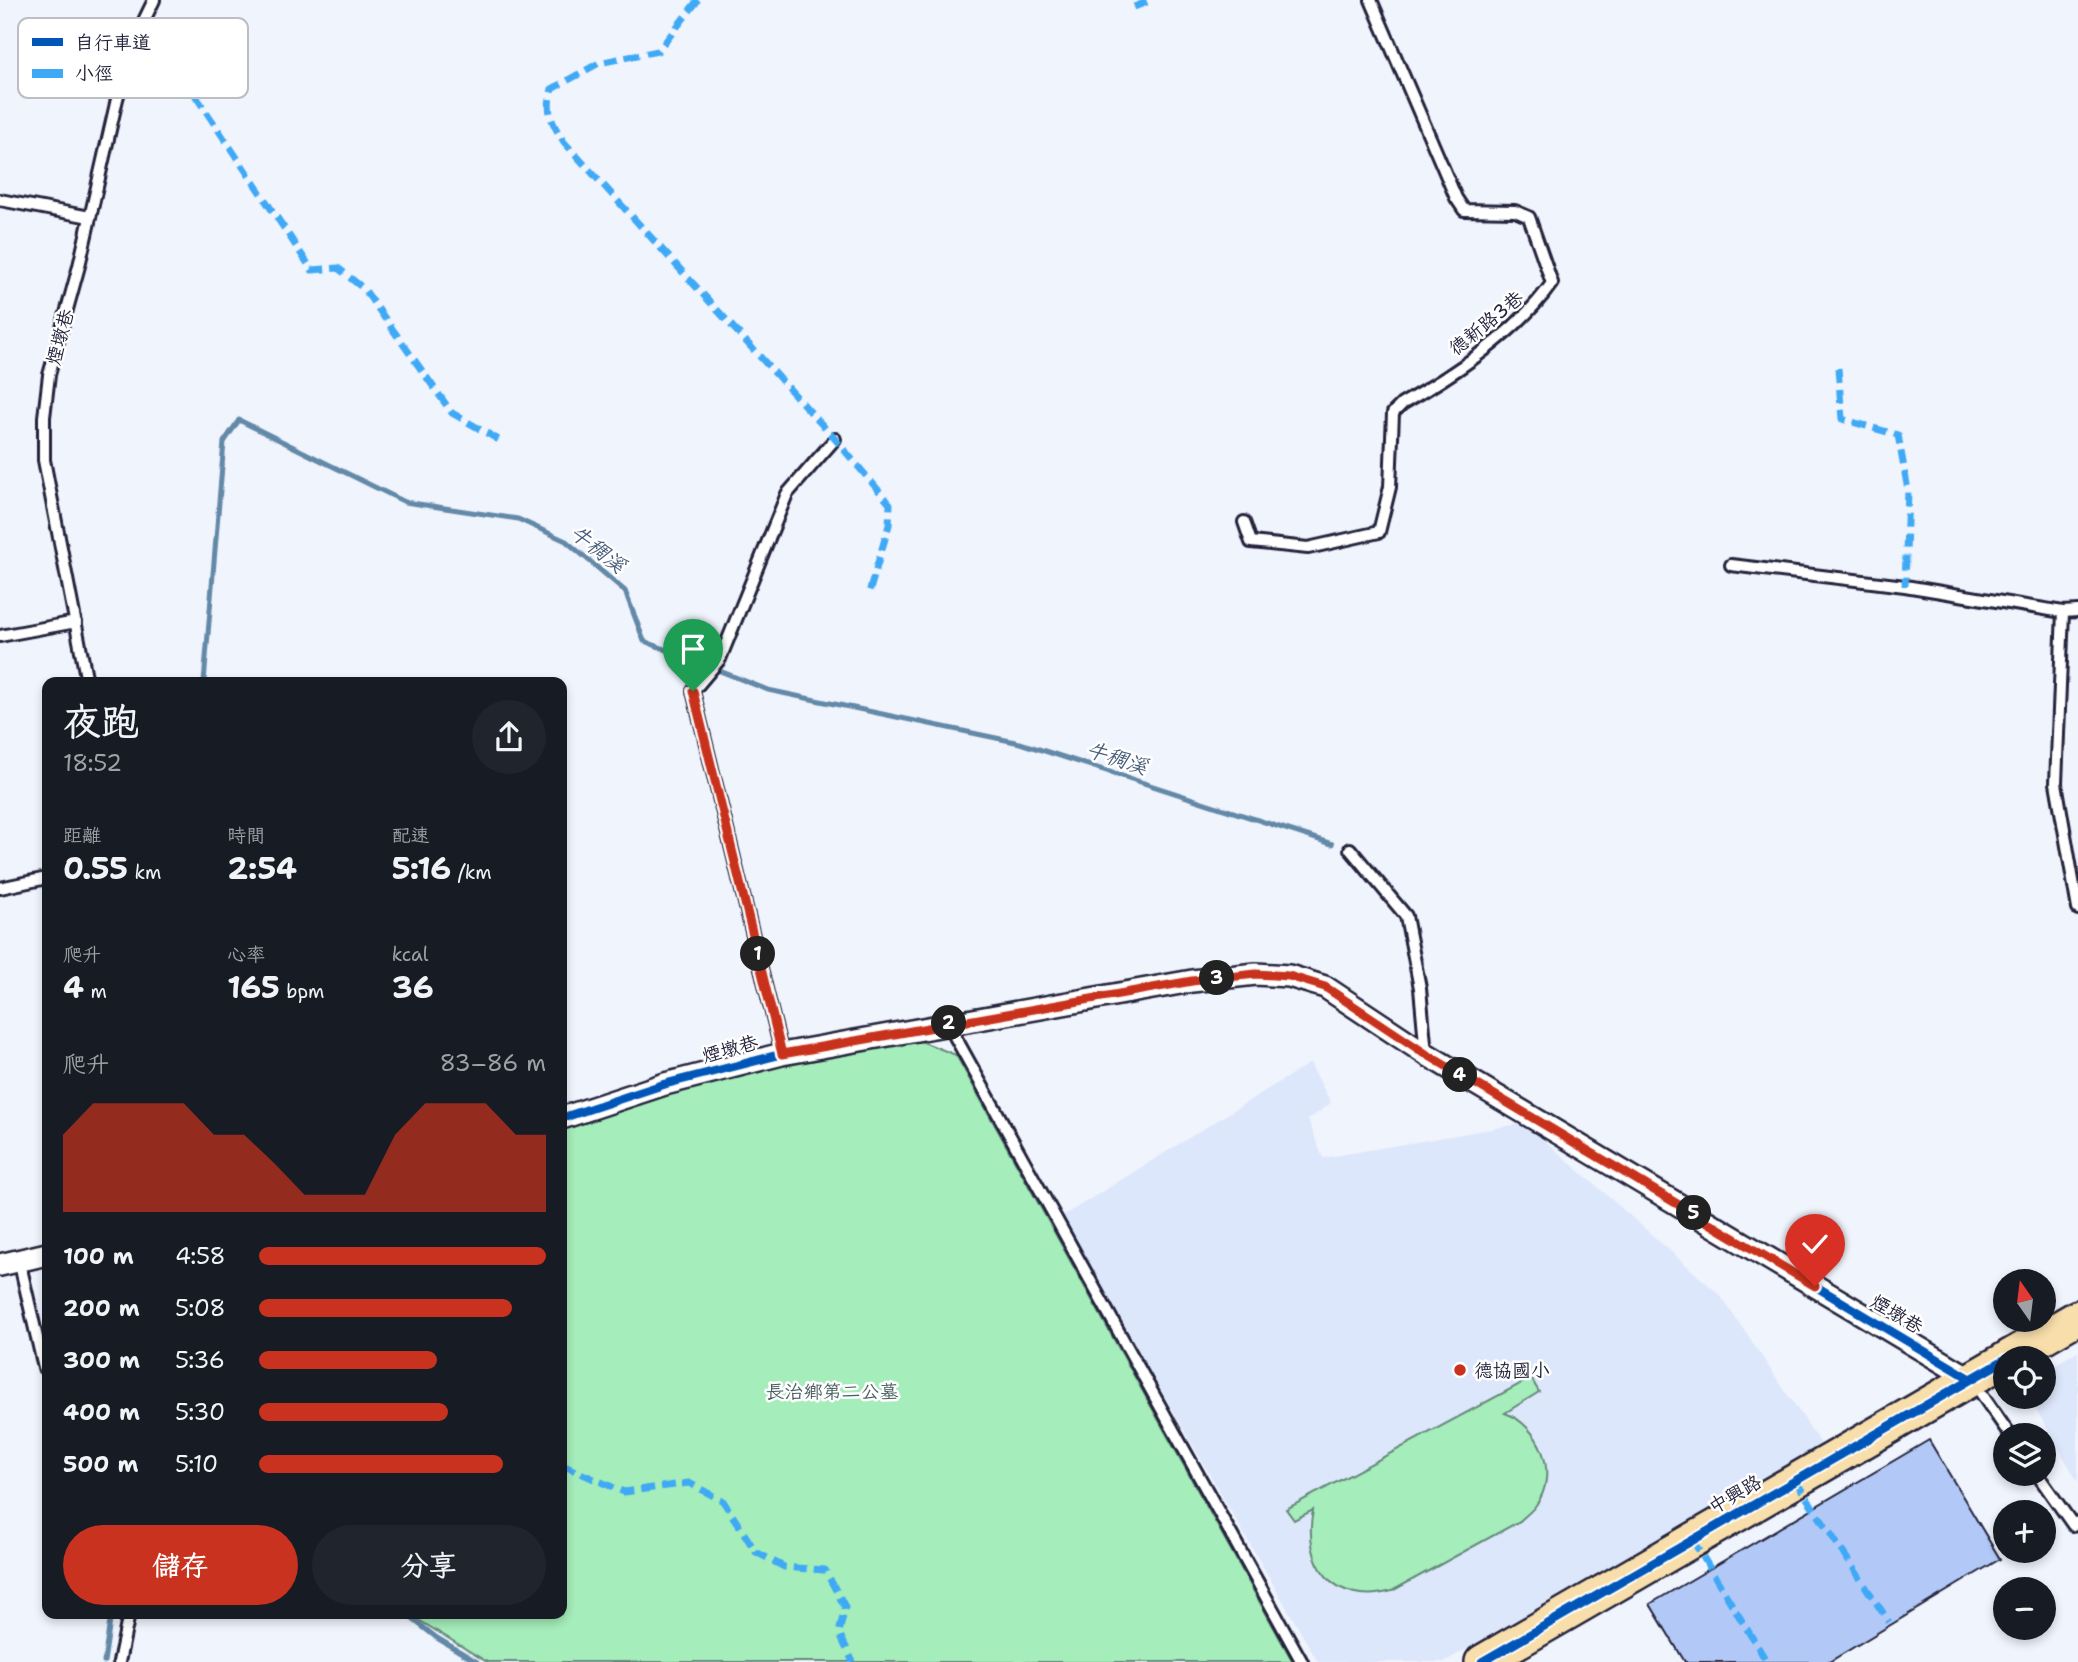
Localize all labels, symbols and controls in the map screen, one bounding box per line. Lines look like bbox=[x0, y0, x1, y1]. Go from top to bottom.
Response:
legend bbox=[18, 18, 248, 98]
text: 自行車道 bbox=[75, 30, 151, 55]
text: 小徑 bbox=[75, 61, 113, 86]
street label: 德新路3巷 bbox=[1443, 285, 1529, 361]
street label: 煙墩巷 bbox=[41, 306, 79, 368]
water label: 牛稠溪 bbox=[565, 519, 632, 580]
pin bbox=[663, 619, 723, 691]
icon: arrive bbox=[674, 630, 712, 668]
text: 夜跑 bbox=[63, 696, 139, 747]
button: share bbox=[472, 700, 546, 774]
water label: 牛稠溪 bbox=[1083, 735, 1152, 781]
text: 18:52 bbox=[63, 748, 122, 778]
text: 距離 bbox=[63, 823, 101, 848]
text: 時間 bbox=[227, 823, 265, 848]
text: 配速 bbox=[392, 823, 430, 848]
text: 0.55 bbox=[63, 848, 128, 889]
text: 2:54 bbox=[227, 848, 297, 889]
text: 5:16 bbox=[392, 848, 451, 889]
text: km bbox=[128, 860, 161, 885]
text: /km bbox=[451, 860, 492, 885]
pin: 1 bbox=[740, 936, 776, 972]
text: 1 bbox=[753, 941, 762, 966]
text: 爬升 bbox=[63, 942, 101, 967]
text: 心率 bbox=[227, 942, 265, 967]
text: kcal bbox=[392, 942, 429, 967]
pin: 3 bbox=[1200, 960, 1234, 996]
text: 3 bbox=[1210, 965, 1223, 990]
text: 4 bbox=[63, 967, 84, 1008]
text: 165 bbox=[227, 967, 280, 1008]
text: 36 bbox=[392, 967, 434, 1008]
text: m bbox=[84, 979, 107, 1004]
text: bpm bbox=[280, 979, 324, 1004]
pin: 2 bbox=[932, 1006, 967, 1040]
text: 2 bbox=[942, 1010, 955, 1035]
street label: 煙墩巷 bbox=[699, 1030, 761, 1068]
text: 83–86 m bbox=[440, 1048, 546, 1078]
text: 爬升 bbox=[63, 1049, 109, 1079]
pin: 4 bbox=[1442, 1058, 1478, 1092]
text: 4 bbox=[1453, 1062, 1466, 1087]
pin: 5 bbox=[1676, 1196, 1712, 1230]
text: 5 bbox=[1688, 1200, 1699, 1225]
pin bbox=[1785, 1214, 1845, 1286]
icon: check bbox=[1796, 1225, 1834, 1263]
text: 100 m bbox=[63, 1241, 134, 1271]
text: 4:58 bbox=[175, 1241, 226, 1271]
north arrow bbox=[1993, 1269, 2056, 1332]
map controls bbox=[1993, 1269, 2056, 1640]
street label: 煙墩巷 bbox=[1866, 1289, 1928, 1339]
text: 200 m bbox=[63, 1293, 140, 1323]
text: 5:08 bbox=[175, 1293, 226, 1323]
text: 300 m bbox=[63, 1345, 140, 1375]
text: 5:36 bbox=[175, 1345, 225, 1375]
button: locate bbox=[1993, 1346, 2056, 1409]
place label: 德協國小 bbox=[1474, 1358, 1550, 1383]
marker: 德協國小 bbox=[1452, 1362, 1468, 1378]
park label: 長治鄉第二公墓 bbox=[765, 1379, 899, 1404]
text: 400 m bbox=[63, 1397, 140, 1427]
text: 5:30 bbox=[175, 1397, 225, 1427]
button: layers bbox=[1993, 1423, 2056, 1486]
text: 500 m bbox=[63, 1449, 138, 1479]
text: 5:10 bbox=[175, 1449, 218, 1479]
street label: 中興路 bbox=[1704, 1469, 1766, 1519]
button: + bbox=[1993, 1500, 2056, 1563]
button: 儲存 bbox=[63, 1525, 298, 1605]
button: 分享 bbox=[312, 1525, 546, 1605]
button: − bbox=[1993, 1577, 2056, 1640]

